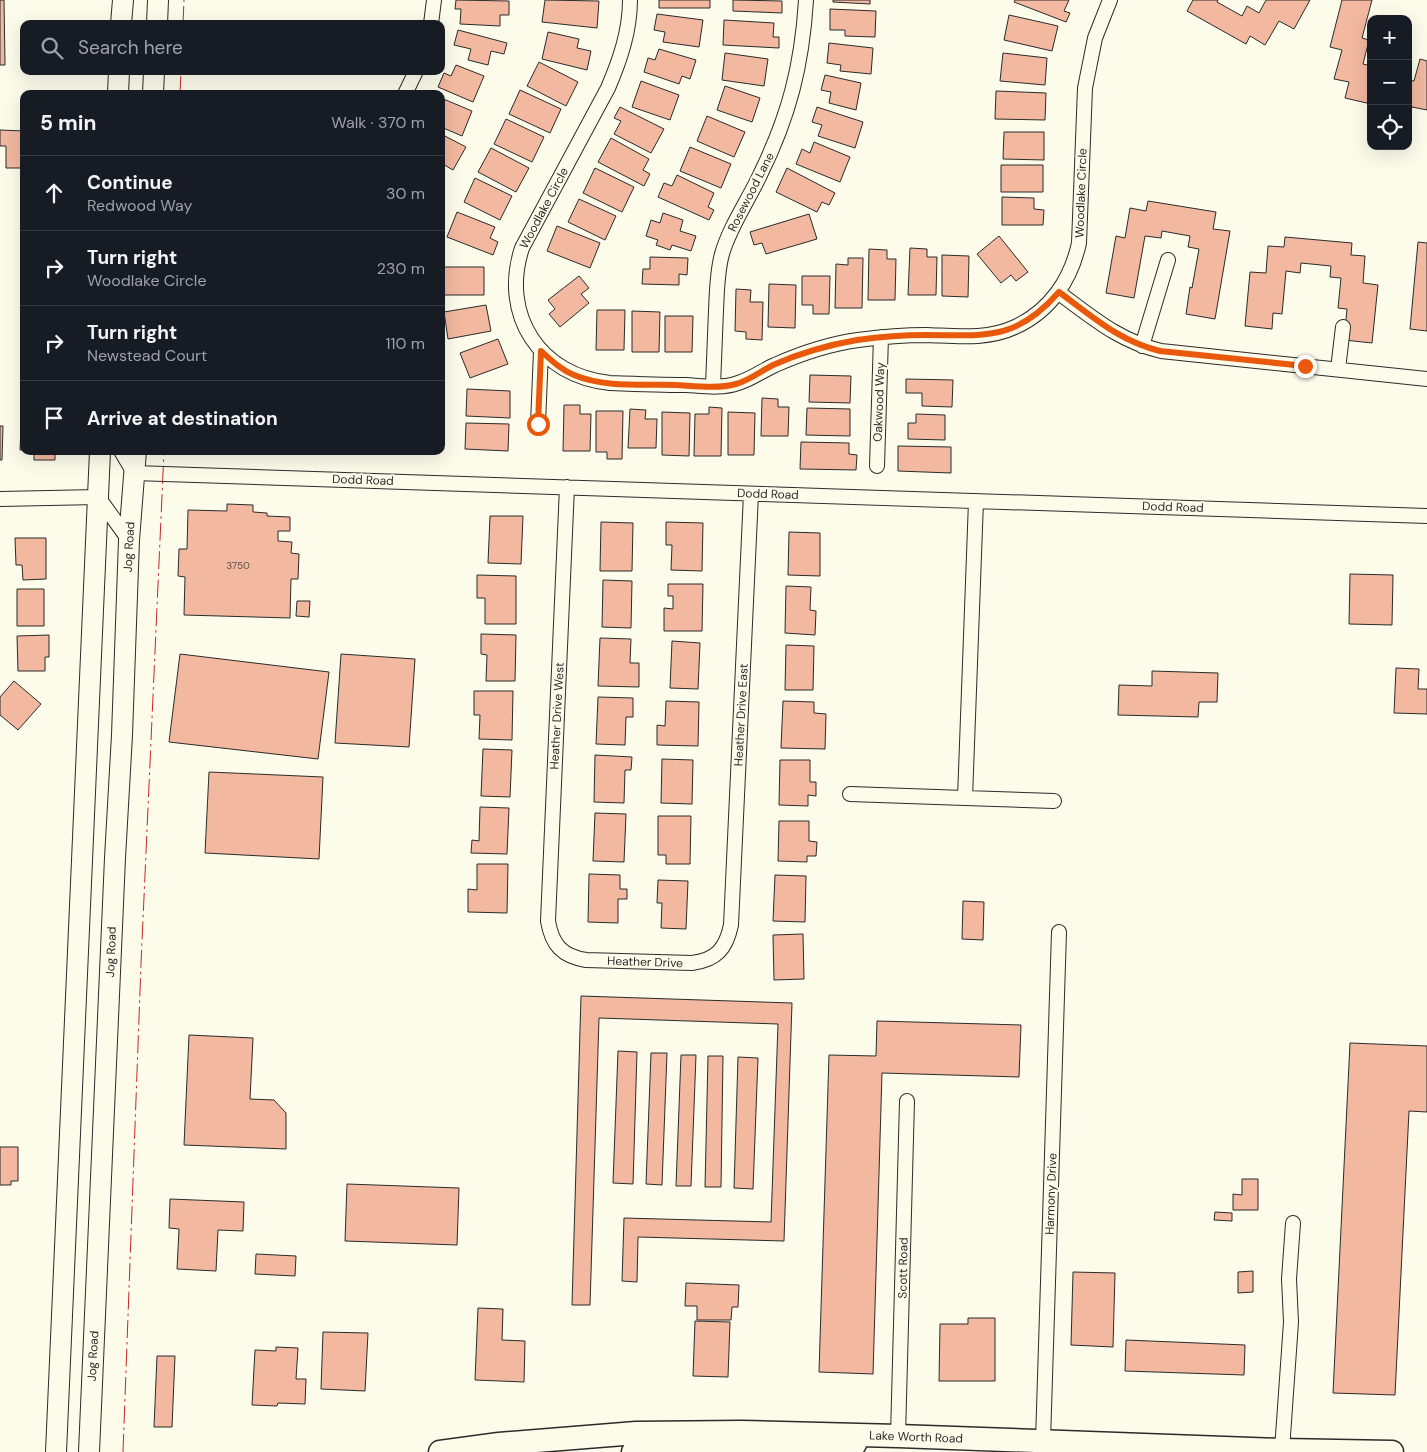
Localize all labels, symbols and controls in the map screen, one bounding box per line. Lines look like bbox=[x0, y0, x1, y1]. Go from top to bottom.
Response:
map controls bbox=[1367, 15, 1412, 150]
button: + bbox=[1367, 15, 1412, 60]
search box bbox=[20, 20, 445, 75]
icon: search bbox=[38, 34, 66, 62]
text: Search here bbox=[78, 35, 183, 60]
button: − bbox=[1367, 60, 1412, 105]
button: locate bbox=[1367, 105, 1412, 150]
text: 5 min bbox=[40, 109, 96, 137]
text: Walk · 370 m bbox=[331, 112, 425, 133]
street label: Woodlake Circle bbox=[1071, 148, 1091, 238]
street label: Rosewood Lane bbox=[724, 149, 778, 234]
street label: Woodlake Circle bbox=[516, 165, 572, 251]
text: Continue bbox=[87, 170, 173, 195]
icon: ahead bbox=[40, 179, 68, 207]
text: 30 m bbox=[386, 183, 425, 204]
text: Redwood Way bbox=[87, 195, 192, 216]
text: Turn right bbox=[87, 245, 177, 270]
icon: right bbox=[40, 254, 68, 282]
text: 230 m bbox=[377, 258, 425, 279]
text: Woodlake Circle bbox=[87, 270, 207, 291]
text: Turn right bbox=[87, 320, 177, 345]
icon: right bbox=[40, 329, 68, 357]
text: 110 m bbox=[386, 333, 425, 354]
text: Newstead Court bbox=[87, 345, 207, 366]
route end bbox=[1294, 355, 1317, 378]
street label: Oakwood Way bbox=[870, 362, 888, 442]
icon: arrive bbox=[40, 404, 68, 432]
text: Arrive at destination bbox=[87, 406, 278, 431]
route start bbox=[527, 413, 550, 436]
street label: Dodd Road bbox=[332, 471, 394, 489]
street label: Dodd Road bbox=[737, 485, 799, 503]
street label: Dodd Road bbox=[1142, 498, 1204, 516]
street label: Jog Road bbox=[120, 521, 138, 573]
house number: 3750 bbox=[226, 559, 250, 572]
street label: Heather Drive West bbox=[546, 662, 568, 770]
street label: Heather Drive East bbox=[730, 663, 752, 767]
street label: Jog Road bbox=[102, 926, 120, 978]
street label: Heather Drive bbox=[607, 953, 683, 971]
street label: Harmony Drive bbox=[1042, 1153, 1060, 1235]
street label: Scott Road bbox=[894, 1237, 912, 1299]
street label: Jog Road bbox=[84, 1330, 102, 1382]
street label: Lake Worth Road bbox=[869, 1427, 963, 1447]

